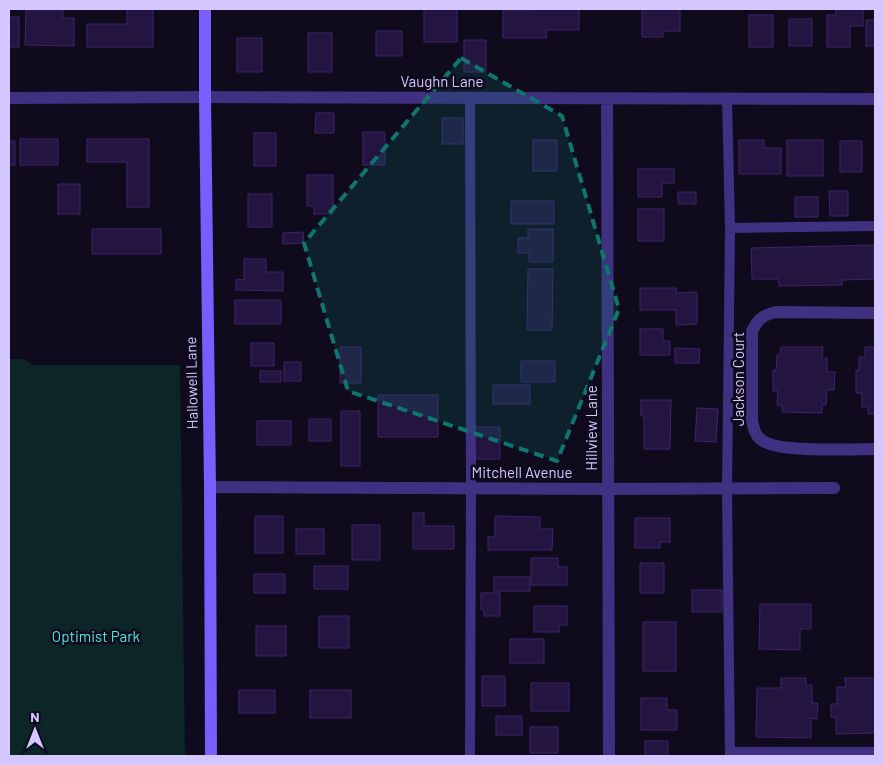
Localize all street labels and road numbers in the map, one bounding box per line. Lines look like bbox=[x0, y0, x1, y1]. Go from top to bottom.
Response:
street label: Vaughn Lane bbox=[400, 72, 484, 90]
street label: Jackson Court bbox=[729, 332, 747, 426]
street label: Hallowell Lane bbox=[181, 336, 201, 430]
street label: Hillview Lane bbox=[582, 385, 600, 471]
street label: Mitchell Avenue bbox=[471, 463, 573, 481]

